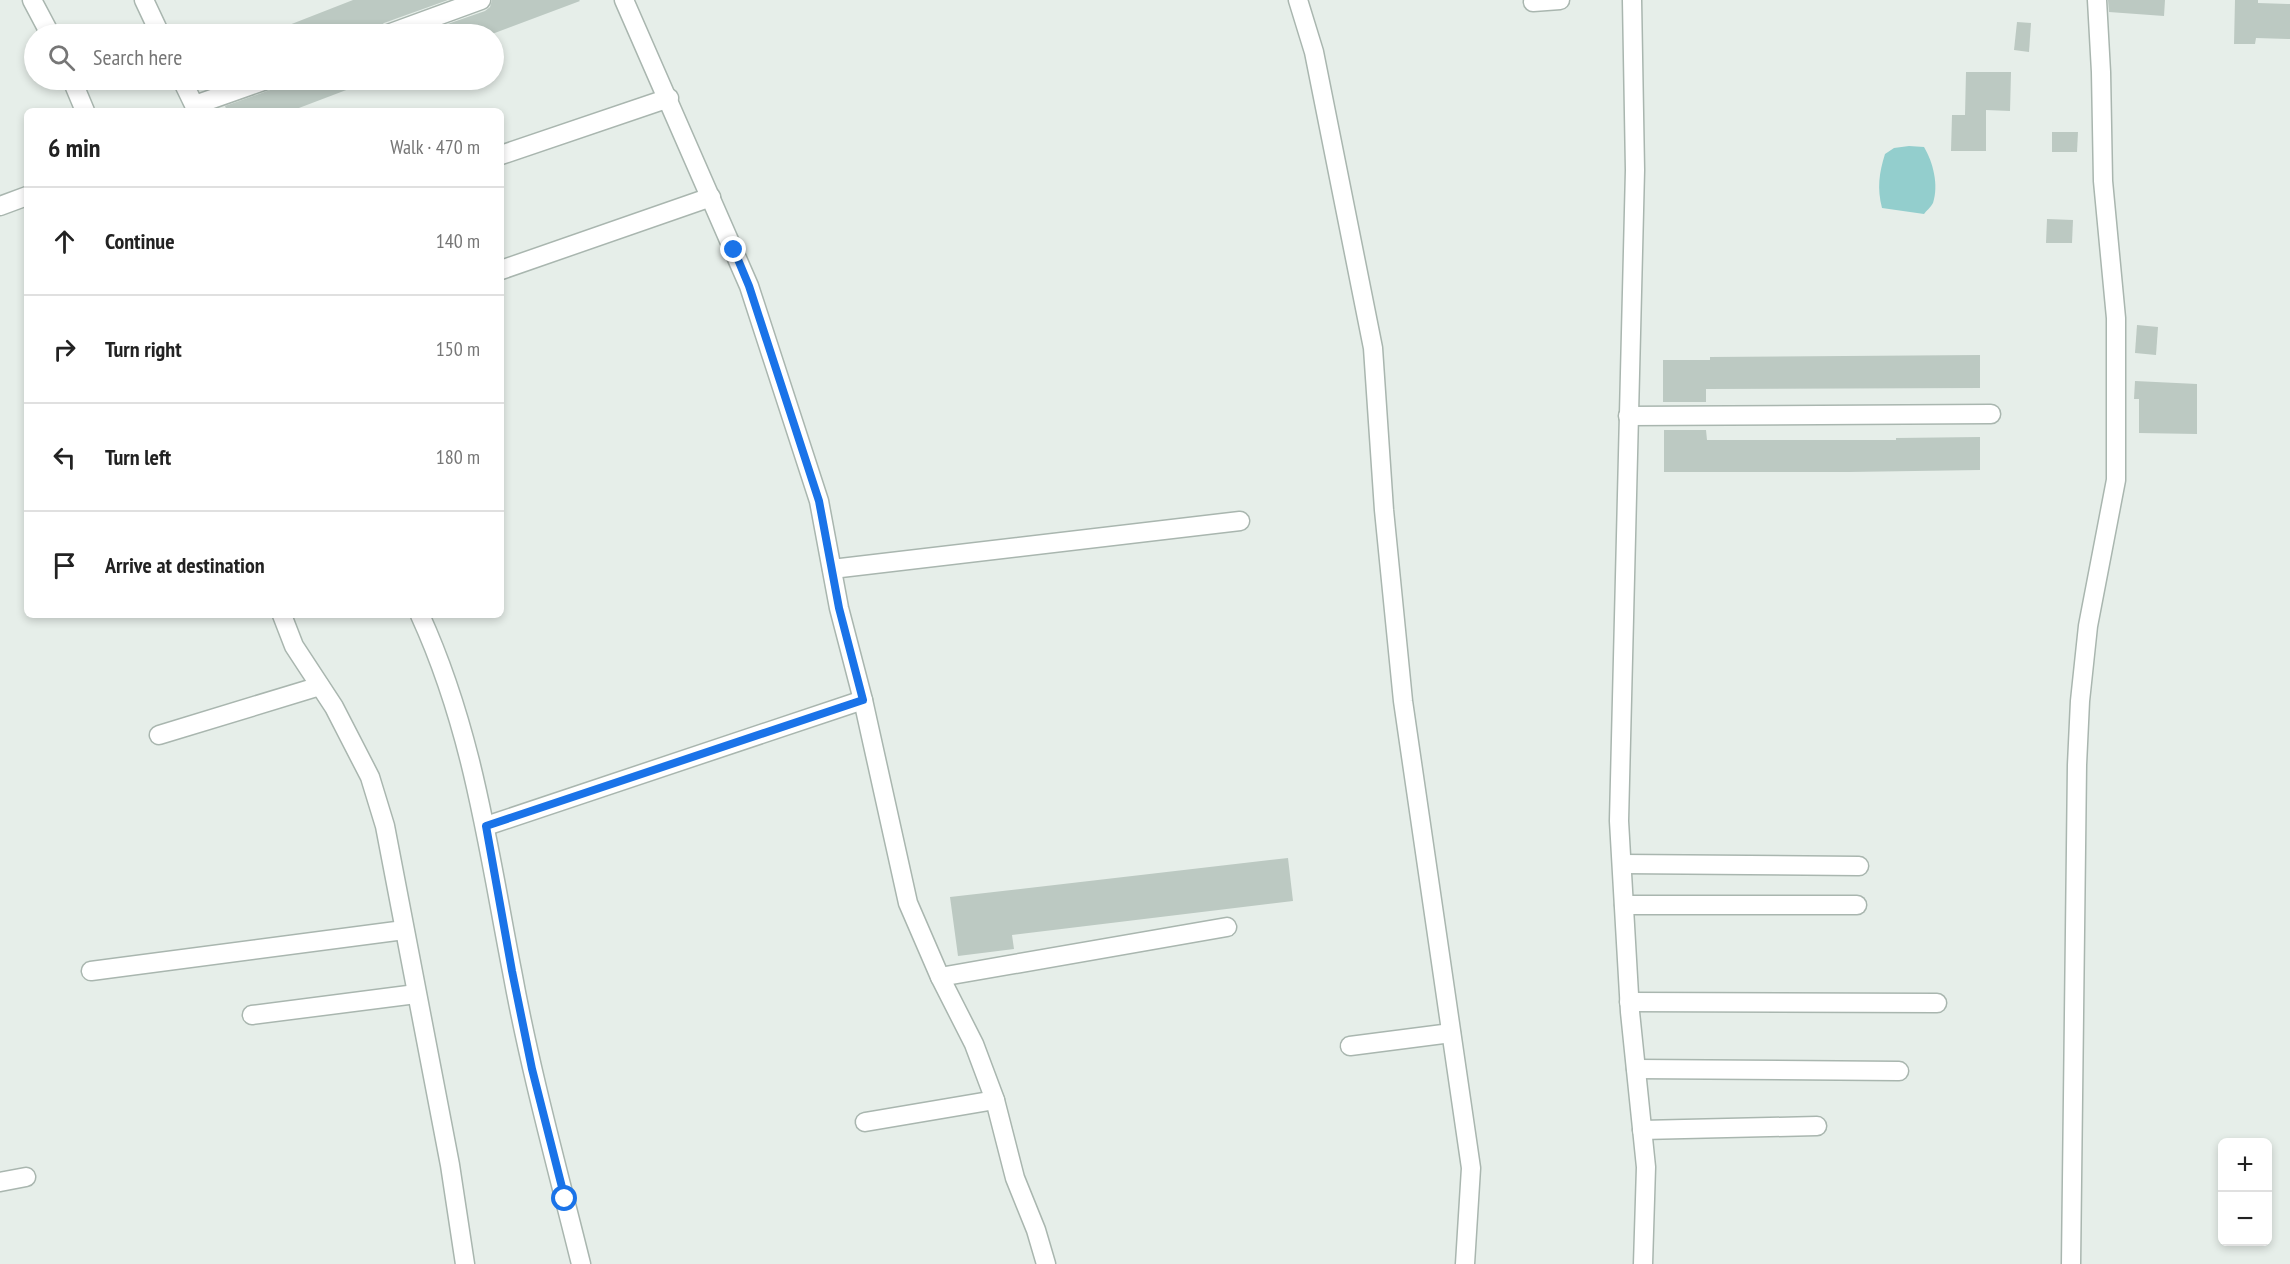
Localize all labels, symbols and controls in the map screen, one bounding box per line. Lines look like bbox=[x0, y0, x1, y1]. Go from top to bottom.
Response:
search box bbox=[24, 24, 504, 90]
icon: search bbox=[45, 41, 78, 74]
text: Search here bbox=[93, 43, 182, 71]
text: 6 min bbox=[48, 131, 101, 164]
text: Walk · 470 m bbox=[390, 134, 480, 160]
icon: ahead bbox=[48, 225, 81, 258]
text: Continue bbox=[105, 227, 175, 255]
text: 140 m bbox=[436, 228, 480, 254]
route end bbox=[720, 236, 746, 262]
icon: right bbox=[48, 333, 81, 366]
text: Turn right bbox=[105, 335, 182, 363]
text: 150 m bbox=[436, 336, 480, 362]
icon: left bbox=[48, 441, 81, 474]
text: Turn left bbox=[105, 443, 171, 471]
text: 180 m bbox=[436, 444, 480, 470]
icon: arrive bbox=[48, 549, 81, 582]
text: Arrive at destination bbox=[105, 551, 265, 579]
map controls bbox=[2218, 1138, 2272, 1246]
button: + bbox=[2218, 1138, 2272, 1192]
route start bbox=[551, 1185, 577, 1211]
button: − bbox=[2218, 1192, 2272, 1246]

